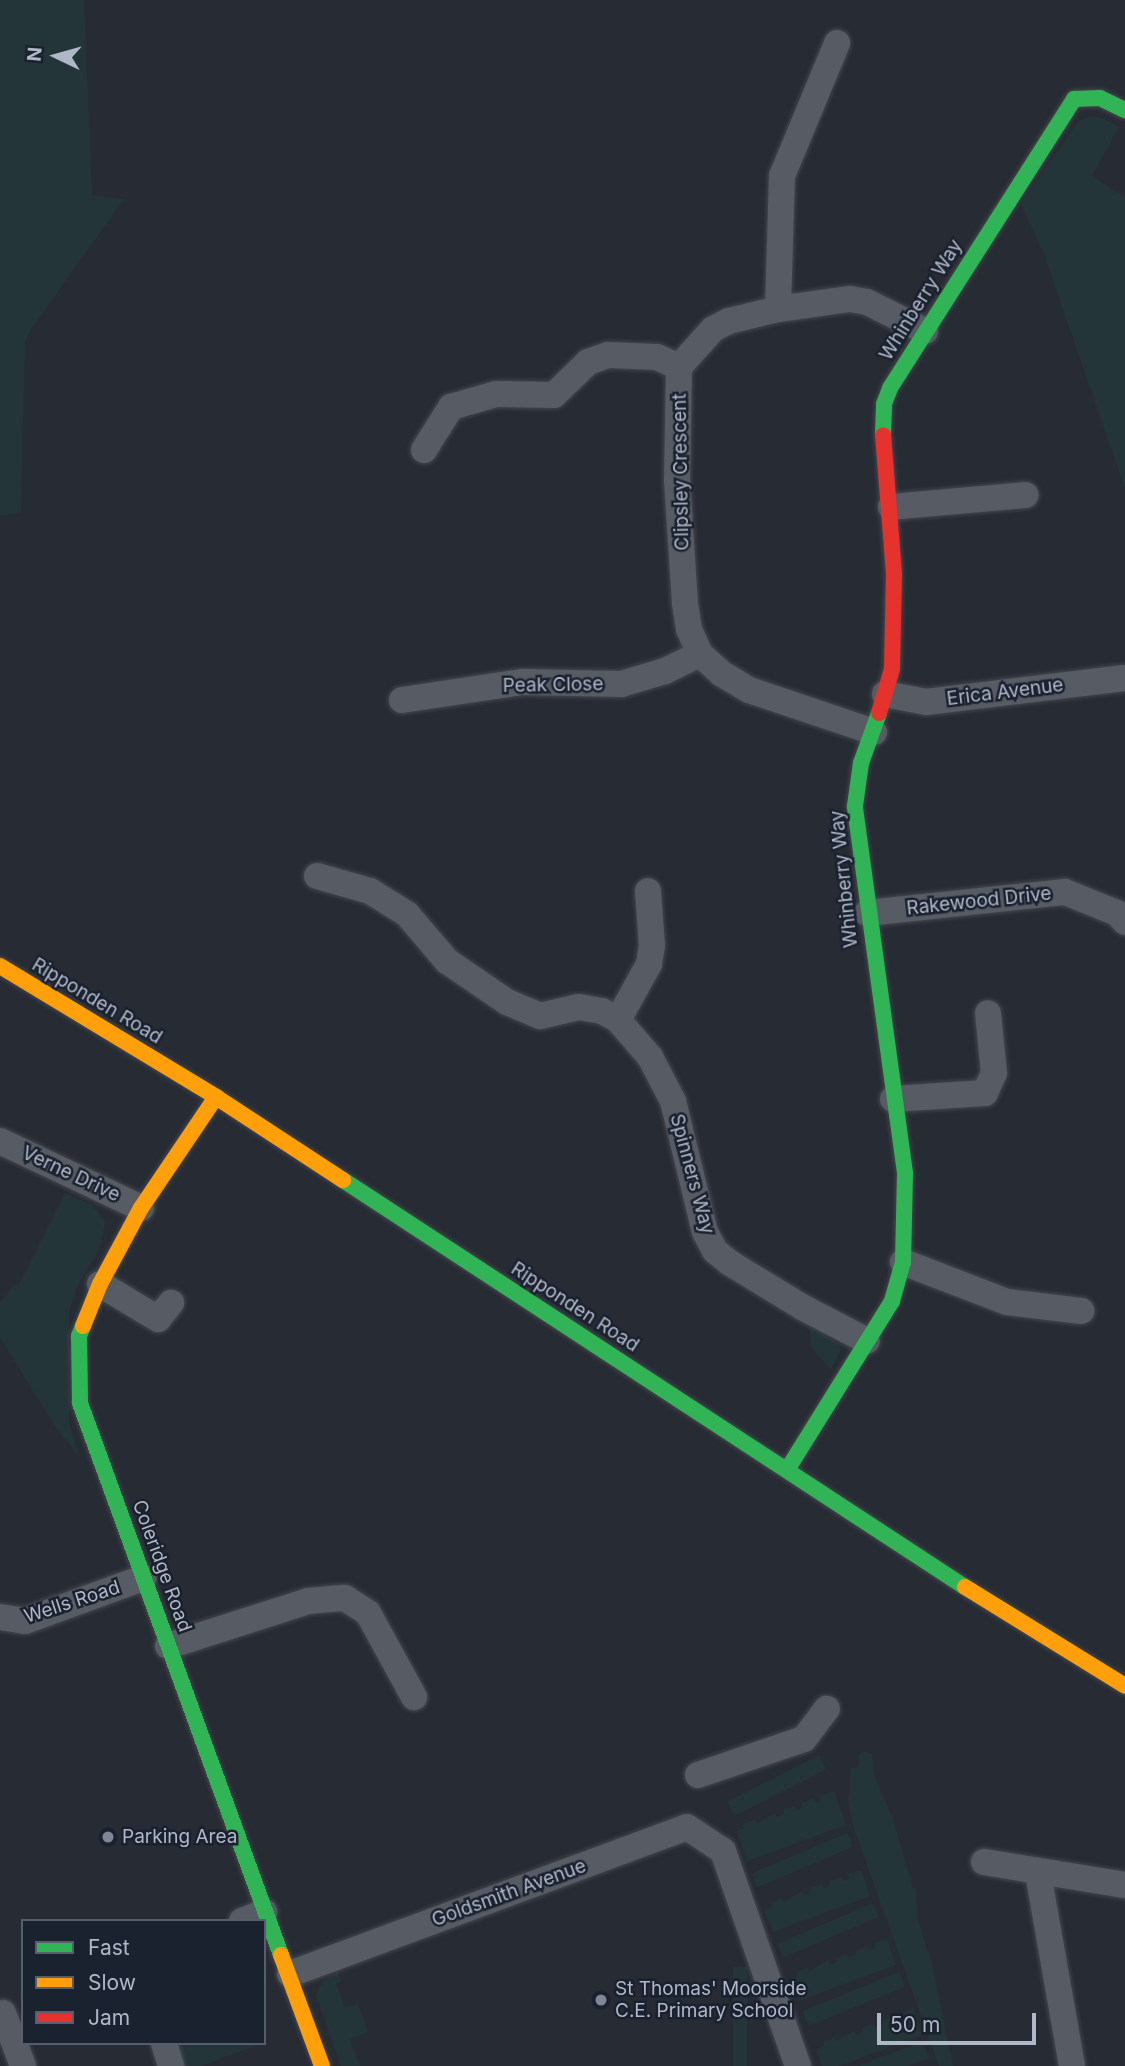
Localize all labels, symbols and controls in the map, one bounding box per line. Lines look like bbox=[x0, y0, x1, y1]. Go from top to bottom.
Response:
north arrow bbox=[21, 21, 91, 91]
text: N bbox=[22, 46, 47, 62]
street label: Whinberry Way bbox=[875, 235, 967, 365]
street label: Clipsley Crescent bbox=[668, 393, 694, 551]
street label: Peak Close bbox=[502, 673, 604, 697]
street label: Erica Avenue bbox=[945, 674, 1065, 710]
street label: Whinberry Way bbox=[825, 809, 863, 949]
street label: Rakewood Drive bbox=[905, 882, 1053, 920]
street label: Ripponden Road bbox=[28, 953, 166, 1049]
street label: Spinners Way bbox=[665, 1111, 719, 1237]
street label: Verne Drive bbox=[18, 1141, 124, 1207]
street label: Ripponden Road bbox=[507, 1257, 643, 1357]
street label: Coleridge Road bbox=[128, 1497, 196, 1635]
street label: Wells Road bbox=[21, 1576, 123, 1628]
place label: Parking Area bbox=[122, 1826, 237, 1848]
marker: Parking Area bbox=[100, 1829, 116, 1845]
street label: Goldsmith Avenue bbox=[429, 1854, 589, 1932]
legend bbox=[21, 1919, 266, 2045]
text: Fast bbox=[88, 1935, 130, 1960]
text: Slow bbox=[88, 1970, 136, 1995]
place label: St Thomas' Moorside C.E. Primary School bbox=[615, 1978, 806, 2022]
marker: St Thomas' Moorside C.E. Primary School bbox=[593, 1992, 609, 2008]
scale bar bbox=[880, 2000, 1039, 2044]
text: Jam bbox=[88, 2005, 130, 2030]
text: 50 m bbox=[890, 2012, 940, 2037]

